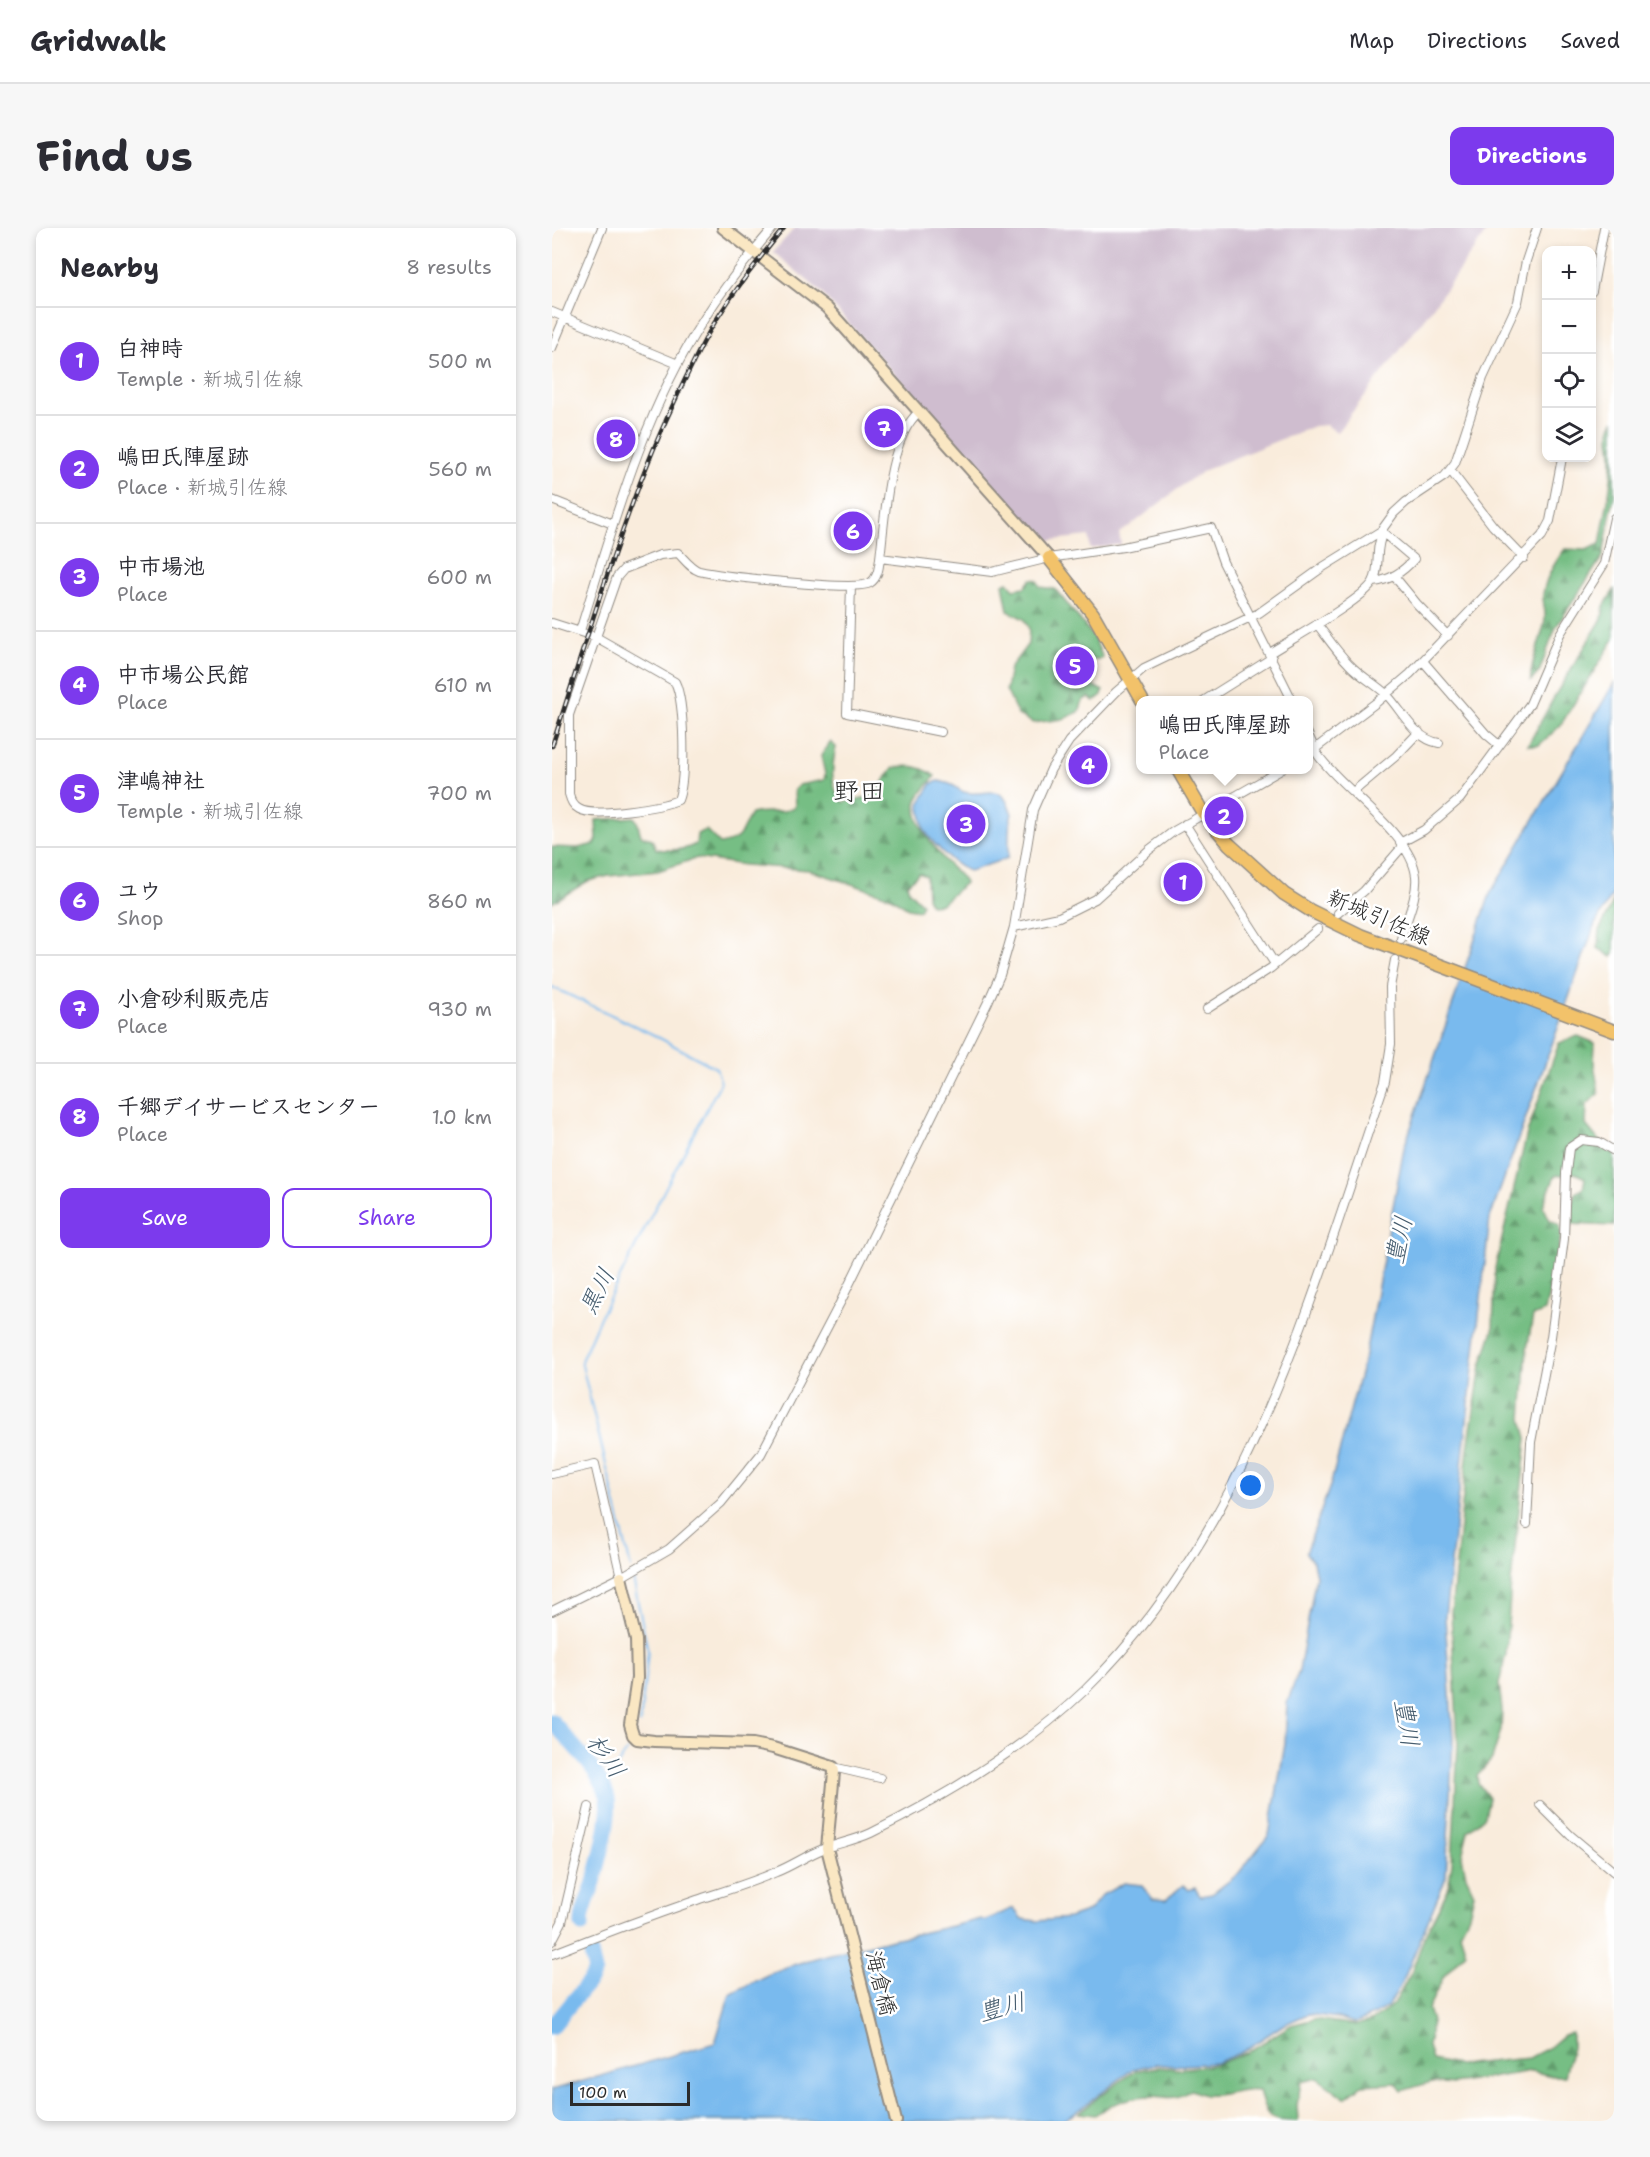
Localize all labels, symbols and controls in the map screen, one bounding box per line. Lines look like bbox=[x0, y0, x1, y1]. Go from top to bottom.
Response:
text: Gridwalk bbox=[30, 22, 167, 60]
text: Map bbox=[1349, 27, 1394, 55]
text: Directions bbox=[1427, 27, 1527, 55]
text: Saved bbox=[1560, 27, 1620, 55]
button: Directions bbox=[1450, 127, 1614, 185]
text: Find us bbox=[36, 128, 193, 184]
map controls bbox=[1542, 246, 1596, 462]
button: + bbox=[1542, 246, 1596, 300]
text: Nearby bbox=[60, 250, 159, 285]
text: 8 results bbox=[406, 254, 492, 280]
button: − bbox=[1542, 300, 1596, 354]
text: 白神時 bbox=[117, 334, 183, 363]
text: 1 bbox=[75, 348, 84, 374]
text: 500 m bbox=[428, 348, 492, 374]
button: locate bbox=[1542, 354, 1596, 408]
text: Temple · 新城引佐線 bbox=[117, 366, 303, 392]
pin: 7 bbox=[864, 406, 904, 450]
button: layers bbox=[1542, 408, 1596, 462]
pin: 8 bbox=[596, 416, 636, 462]
text: 嶋田氏陣屋跡 bbox=[117, 442, 249, 471]
text: 2 bbox=[73, 456, 87, 482]
text: 560 m bbox=[429, 456, 492, 482]
text: Place · 新城引佐線 bbox=[117, 474, 287, 500]
pin: 6 bbox=[834, 508, 872, 554]
text: 中市場池 bbox=[117, 552, 205, 581]
text: 3 bbox=[73, 564, 87, 590]
text: 600 m bbox=[427, 564, 492, 590]
text: Place bbox=[117, 581, 168, 607]
pin: 5 bbox=[1056, 644, 1094, 688]
text: 中市場公民館 bbox=[117, 660, 249, 689]
text: 4 bbox=[73, 672, 87, 698]
text: 610 m bbox=[434, 672, 492, 698]
text: Place bbox=[117, 689, 168, 715]
popup bbox=[1136, 696, 1313, 774]
text: 嶋田氏陣屋跡 bbox=[1158, 710, 1291, 739]
text: Place bbox=[1158, 739, 1209, 765]
pin: 4 bbox=[1068, 742, 1108, 788]
text: 津嶋神社 bbox=[117, 766, 205, 795]
district label: 野田 bbox=[833, 773, 885, 808]
text: 5 bbox=[73, 780, 86, 806]
text: 700 m bbox=[427, 780, 492, 806]
pin: 2 bbox=[1204, 794, 1244, 838]
text: Temple · 新城引佐線 bbox=[117, 798, 303, 824]
pin: 3 bbox=[946, 802, 986, 846]
pin: 1 bbox=[1164, 860, 1202, 904]
text: ユウ bbox=[117, 876, 161, 905]
street label: 新城引佐線 bbox=[1323, 882, 1435, 952]
text: 6 bbox=[73, 888, 87, 914]
text: 860 m bbox=[427, 888, 492, 914]
text: Shop bbox=[117, 905, 164, 931]
text: 小倉砂利販売店 bbox=[117, 984, 271, 1013]
text: 7 bbox=[73, 996, 87, 1022]
text: 930 m bbox=[427, 996, 492, 1022]
text: Place bbox=[117, 1013, 168, 1039]
text: 千郷デイサービスセンター bbox=[117, 1092, 380, 1121]
text: 8 bbox=[73, 1104, 87, 1130]
text: 1.0 km bbox=[432, 1104, 492, 1130]
text: Place bbox=[117, 1121, 168, 1147]
button: Save bbox=[60, 1188, 270, 1248]
button: Share bbox=[282, 1188, 492, 1248]
water label: 豊川 bbox=[1378, 1213, 1420, 1267]
water label: 黒川 bbox=[572, 1262, 622, 1320]
your location bbox=[1236, 1471, 1265, 1500]
water label: 豊川 bbox=[1387, 1697, 1427, 1749]
water label: 杉川 bbox=[579, 1727, 633, 1785]
street label: 海倉橋 bbox=[859, 1947, 903, 2019]
water label: 豊川 bbox=[975, 1985, 1029, 2029]
scale bar bbox=[570, 2079, 690, 2106]
text: 100 m bbox=[579, 2082, 627, 2103]

